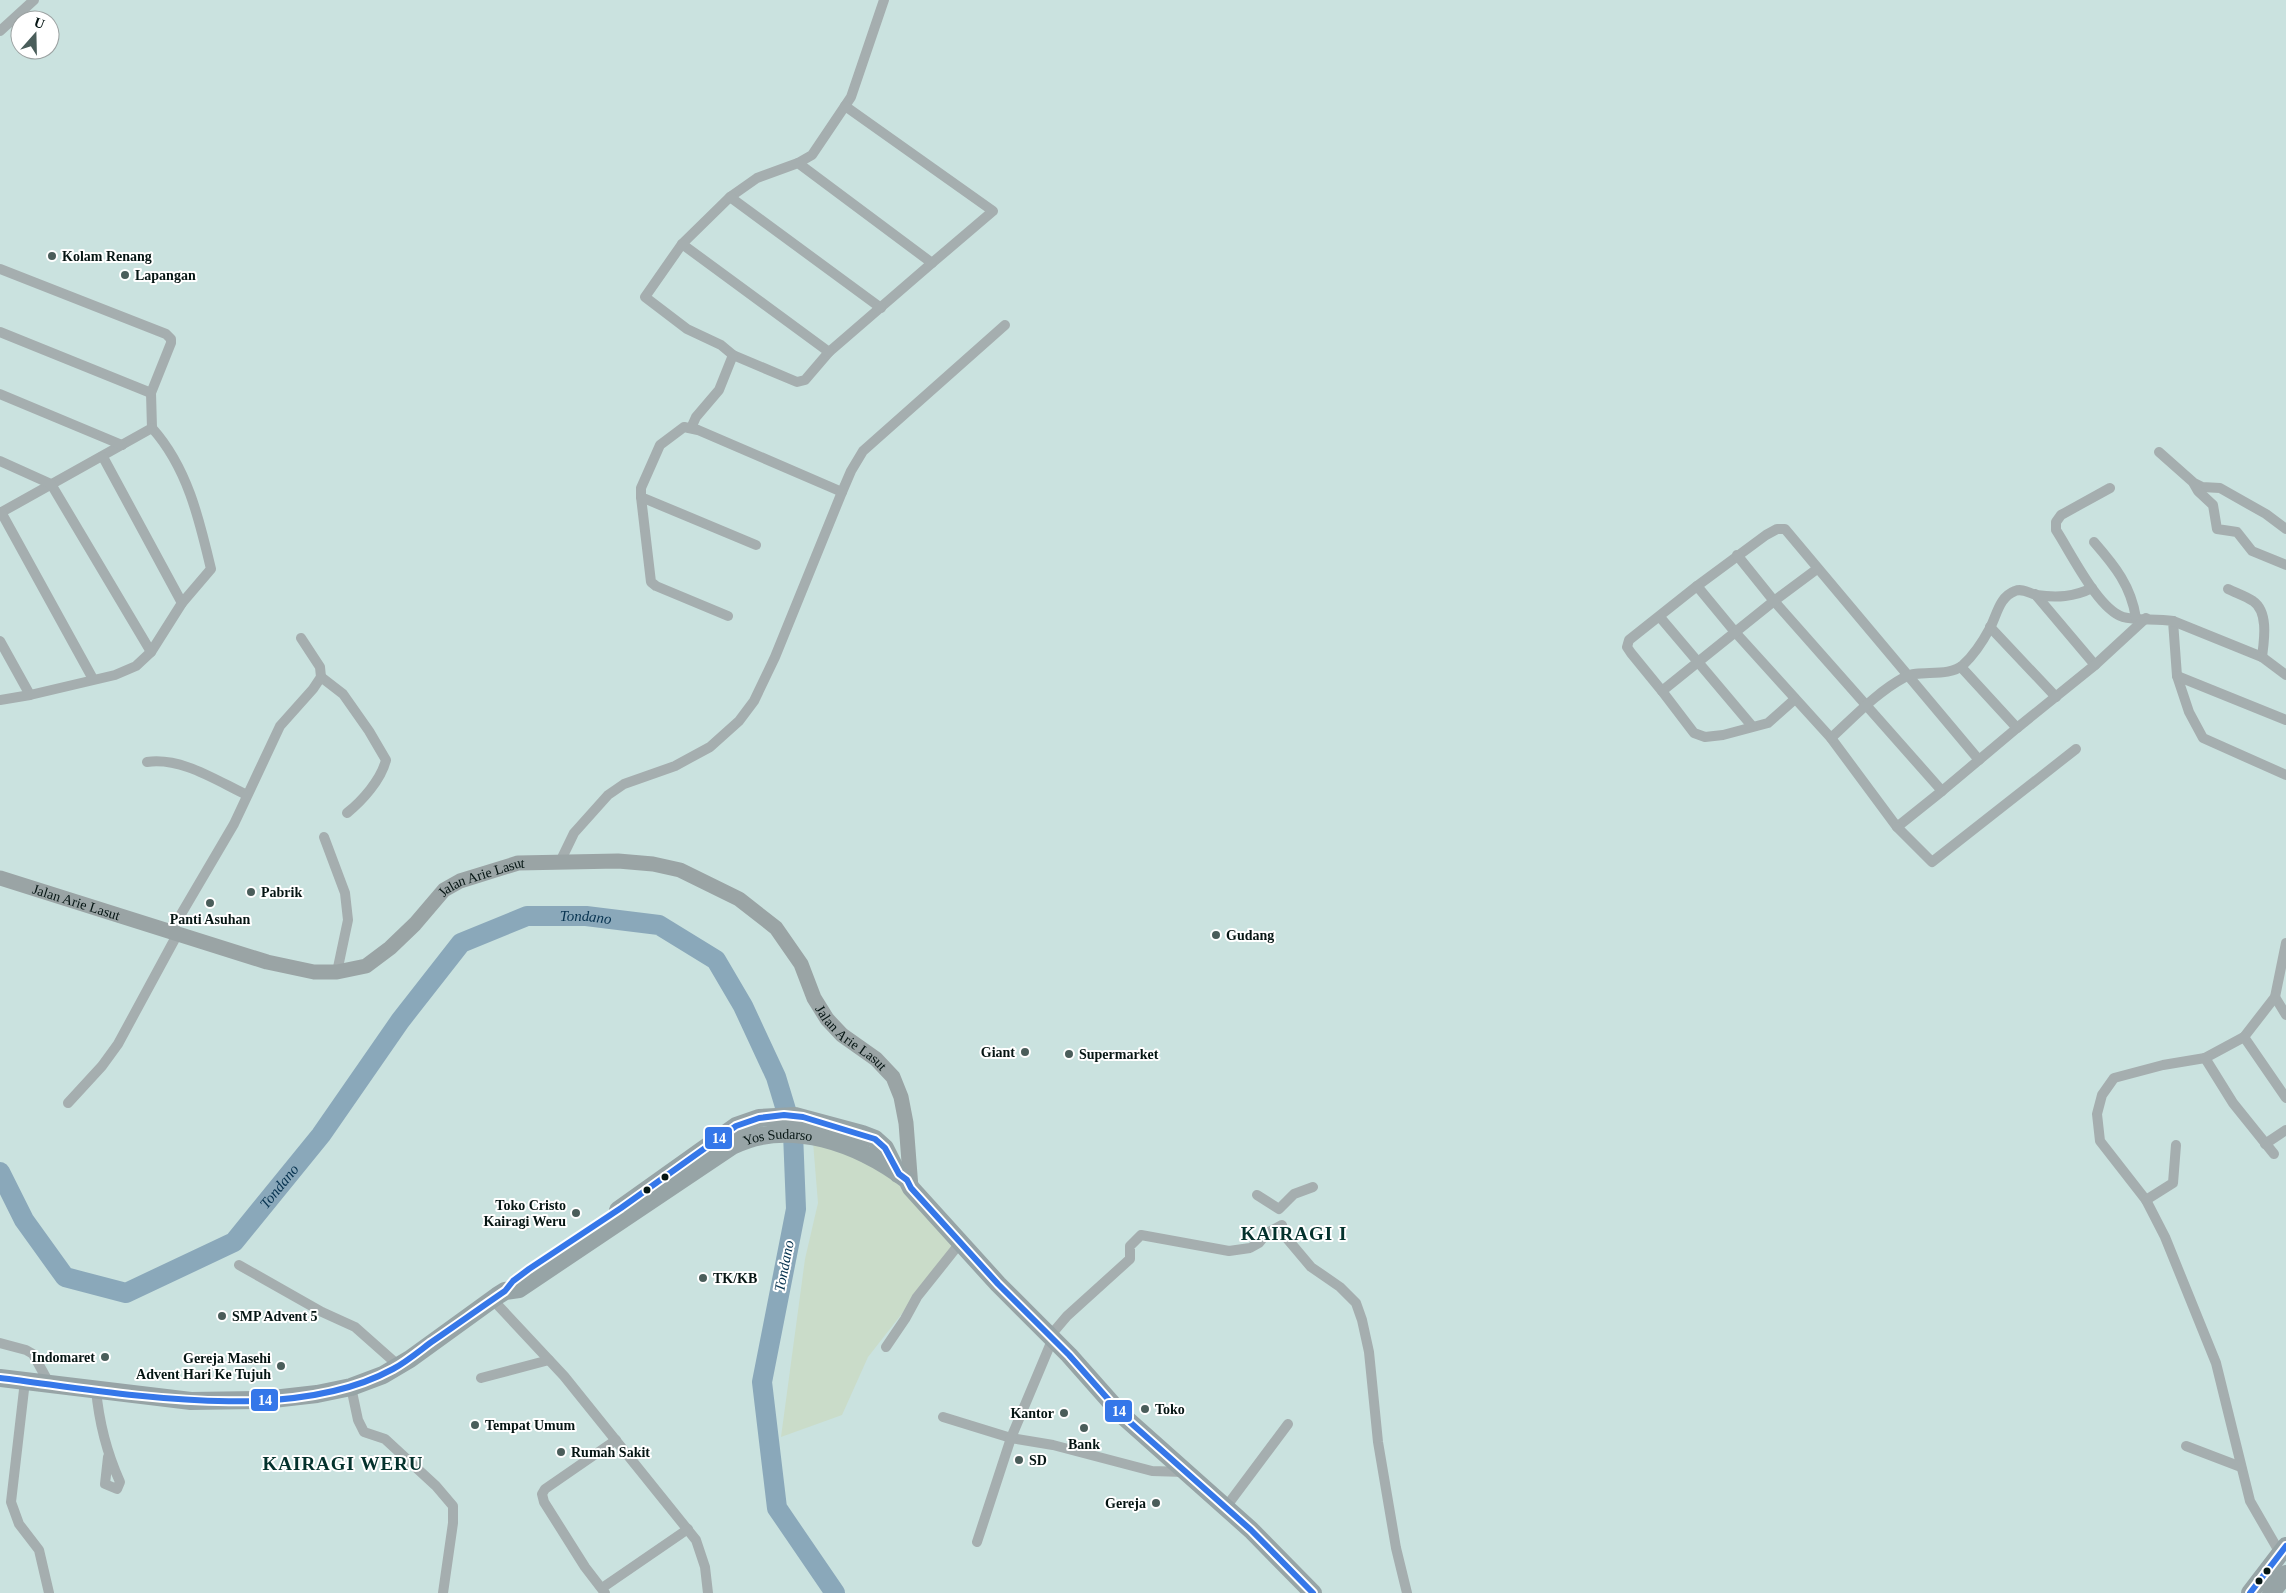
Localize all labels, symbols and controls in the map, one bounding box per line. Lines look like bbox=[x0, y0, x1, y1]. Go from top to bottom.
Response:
north arrow bbox=[10, 10, 60, 60]
text: U bbox=[32, 14, 47, 32]
place label: Kolam Renang bbox=[62, 249, 152, 264]
marker: Kolam Renang bbox=[46, 250, 58, 262]
place label: Lapangan bbox=[135, 268, 196, 283]
marker: Lapangan bbox=[119, 269, 131, 281]
street label: Jalan Arie Lasut bbox=[435, 856, 525, 899]
street label: Jalan Arie Lasut bbox=[30, 882, 122, 923]
place label: Pabrik bbox=[261, 885, 302, 900]
marker: Pabrik bbox=[245, 886, 257, 898]
marker: Panti Asuhan bbox=[204, 897, 216, 909]
water label: Tondano bbox=[560, 908, 613, 927]
place label: Panti Asuhan bbox=[170, 912, 250, 927]
place label: Gudang bbox=[1226, 928, 1274, 943]
marker: Gudang bbox=[1210, 929, 1222, 941]
street label: Jalan Arie Lasut bbox=[812, 1003, 890, 1074]
place label: Giant bbox=[981, 1045, 1015, 1060]
marker: Giant bbox=[1019, 1046, 1031, 1058]
place label: Supermarket bbox=[1079, 1047, 1159, 1062]
marker: Supermarket bbox=[1063, 1048, 1075, 1060]
line badge: 14 bbox=[704, 1126, 733, 1150]
street label: Yos Sudarso bbox=[741, 1127, 813, 1149]
text: 14 bbox=[712, 1131, 726, 1146]
water label: Tondano bbox=[257, 1161, 302, 1212]
unlabelled marker bbox=[660, 1172, 670, 1182]
unlabelled marker bbox=[642, 1185, 652, 1195]
place label: Toko Cristo Kairagi Weru bbox=[483, 1198, 566, 1229]
marker: Toko Cristo Kairagi Weru bbox=[570, 1207, 582, 1219]
district label: KAIRAGI I bbox=[1241, 1223, 1347, 1244]
water label: Tondano bbox=[771, 1238, 797, 1293]
place label: TK/KB bbox=[713, 1271, 757, 1286]
marker: TK/KB bbox=[697, 1272, 709, 1284]
place label: SMP Advent 5 bbox=[232, 1309, 318, 1324]
marker: SMP Advent 5 bbox=[216, 1310, 228, 1322]
place label: Indomaret bbox=[31, 1350, 95, 1365]
marker: Indomaret bbox=[99, 1351, 111, 1363]
place label: Gereja Masehi Advent Hari Ke Tujuh bbox=[136, 1351, 271, 1382]
marker: Gereja Masehi Advent Hari Ke Tujuh bbox=[275, 1360, 287, 1372]
line badge: 14 bbox=[250, 1388, 279, 1412]
text: 14 bbox=[258, 1393, 272, 1408]
line badge: 14 bbox=[1104, 1399, 1133, 1423]
place label: Toko bbox=[1155, 1402, 1185, 1417]
marker: Toko bbox=[1139, 1403, 1151, 1415]
text: 14 bbox=[1112, 1404, 1126, 1419]
place label: Kantor bbox=[1010, 1406, 1054, 1421]
marker: Kantor bbox=[1058, 1407, 1070, 1419]
place label: Tempat Umum bbox=[485, 1418, 575, 1433]
marker: Tempat Umum bbox=[469, 1419, 481, 1431]
marker: Bank bbox=[1078, 1422, 1090, 1434]
place label: Bank bbox=[1068, 1437, 1100, 1452]
place label: Rumah Sakit bbox=[571, 1445, 650, 1460]
marker: Rumah Sakit bbox=[555, 1446, 567, 1458]
district label: KAIRAGI WERU bbox=[262, 1453, 424, 1474]
place label: SD bbox=[1029, 1453, 1047, 1468]
marker: SD bbox=[1013, 1454, 1025, 1466]
place label: Gereja bbox=[1105, 1496, 1146, 1511]
marker: Gereja bbox=[1150, 1497, 1162, 1509]
unlabelled marker bbox=[2262, 1566, 2272, 1576]
unlabelled marker bbox=[2254, 1576, 2264, 1586]

